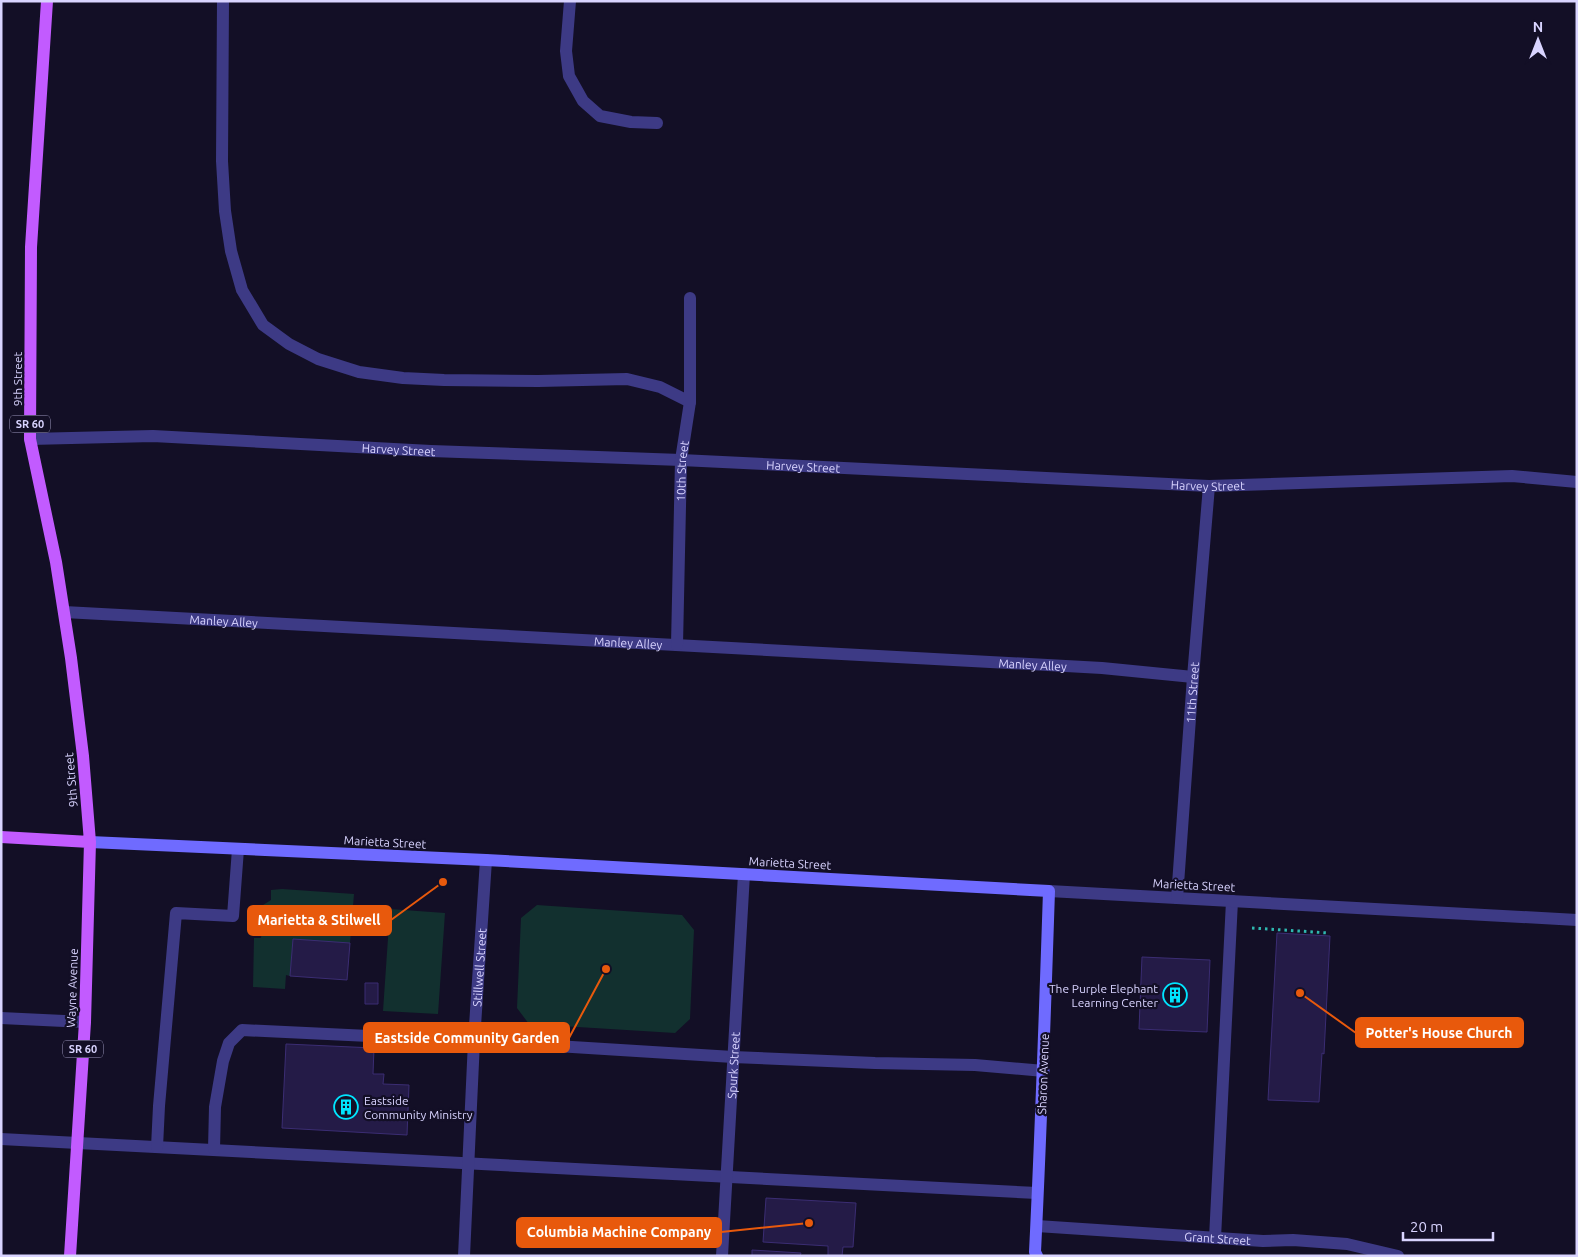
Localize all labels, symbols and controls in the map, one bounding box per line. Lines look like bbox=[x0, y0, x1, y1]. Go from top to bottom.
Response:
north arrow bbox=[1513, 15, 1563, 65]
text: N bbox=[1533, 19, 1543, 35]
street label: 9th Street bbox=[11, 351, 24, 406]
road number: SR 60 bbox=[10, 416, 50, 432]
street label: 10th Street bbox=[674, 439, 690, 502]
street label: Harvey Street bbox=[361, 441, 436, 458]
street label: Harvey Street bbox=[766, 458, 841, 474]
street label: Harvey Street bbox=[1171, 478, 1245, 493]
street label: Manley Alley bbox=[189, 612, 258, 629]
street label: Manley Alley bbox=[594, 634, 663, 651]
street label: Manley Alley bbox=[998, 656, 1067, 673]
street label: 11th Street bbox=[1183, 661, 1201, 724]
street label: 9th Street bbox=[62, 752, 80, 808]
street label: Marietta Street bbox=[343, 833, 427, 851]
street label: Marietta Street bbox=[748, 854, 832, 872]
street label: Marietta Street bbox=[1152, 876, 1236, 894]
callout: Marietta & Stilwell bbox=[248, 906, 391, 935]
text: Marietta & Stilwell bbox=[258, 912, 380, 928]
street label: Stillwell Street bbox=[470, 927, 488, 1007]
street label: Wayne Avenue bbox=[64, 948, 80, 1028]
place label: The Purple Elephant Learning Center bbox=[1049, 982, 1158, 1009]
building icon: The Purple Elephant Learning Center bbox=[1162, 982, 1188, 1008]
callout: Potter's House Church bbox=[1356, 1018, 1523, 1047]
callout: Eastside Community Garden bbox=[364, 1023, 569, 1052]
text: Potter's House Church bbox=[1366, 1025, 1512, 1041]
text: Eastside Community Garden bbox=[375, 1030, 559, 1046]
street label: Spurk Street bbox=[725, 1031, 741, 1099]
street label: Sharon Avenue bbox=[1035, 1033, 1051, 1115]
road number: SR 60 bbox=[63, 1040, 103, 1058]
building icon: Eastside Community Ministry bbox=[333, 1094, 359, 1120]
place label: Eastside Community Ministry bbox=[364, 1094, 473, 1121]
scale bar bbox=[1403, 1210, 1493, 1242]
callout: Columbia Machine Company bbox=[517, 1218, 721, 1247]
text: 20 m bbox=[1410, 1218, 1443, 1235]
text: Columbia Machine Company bbox=[527, 1224, 712, 1240]
street label: Grant Street bbox=[1184, 1229, 1252, 1247]

